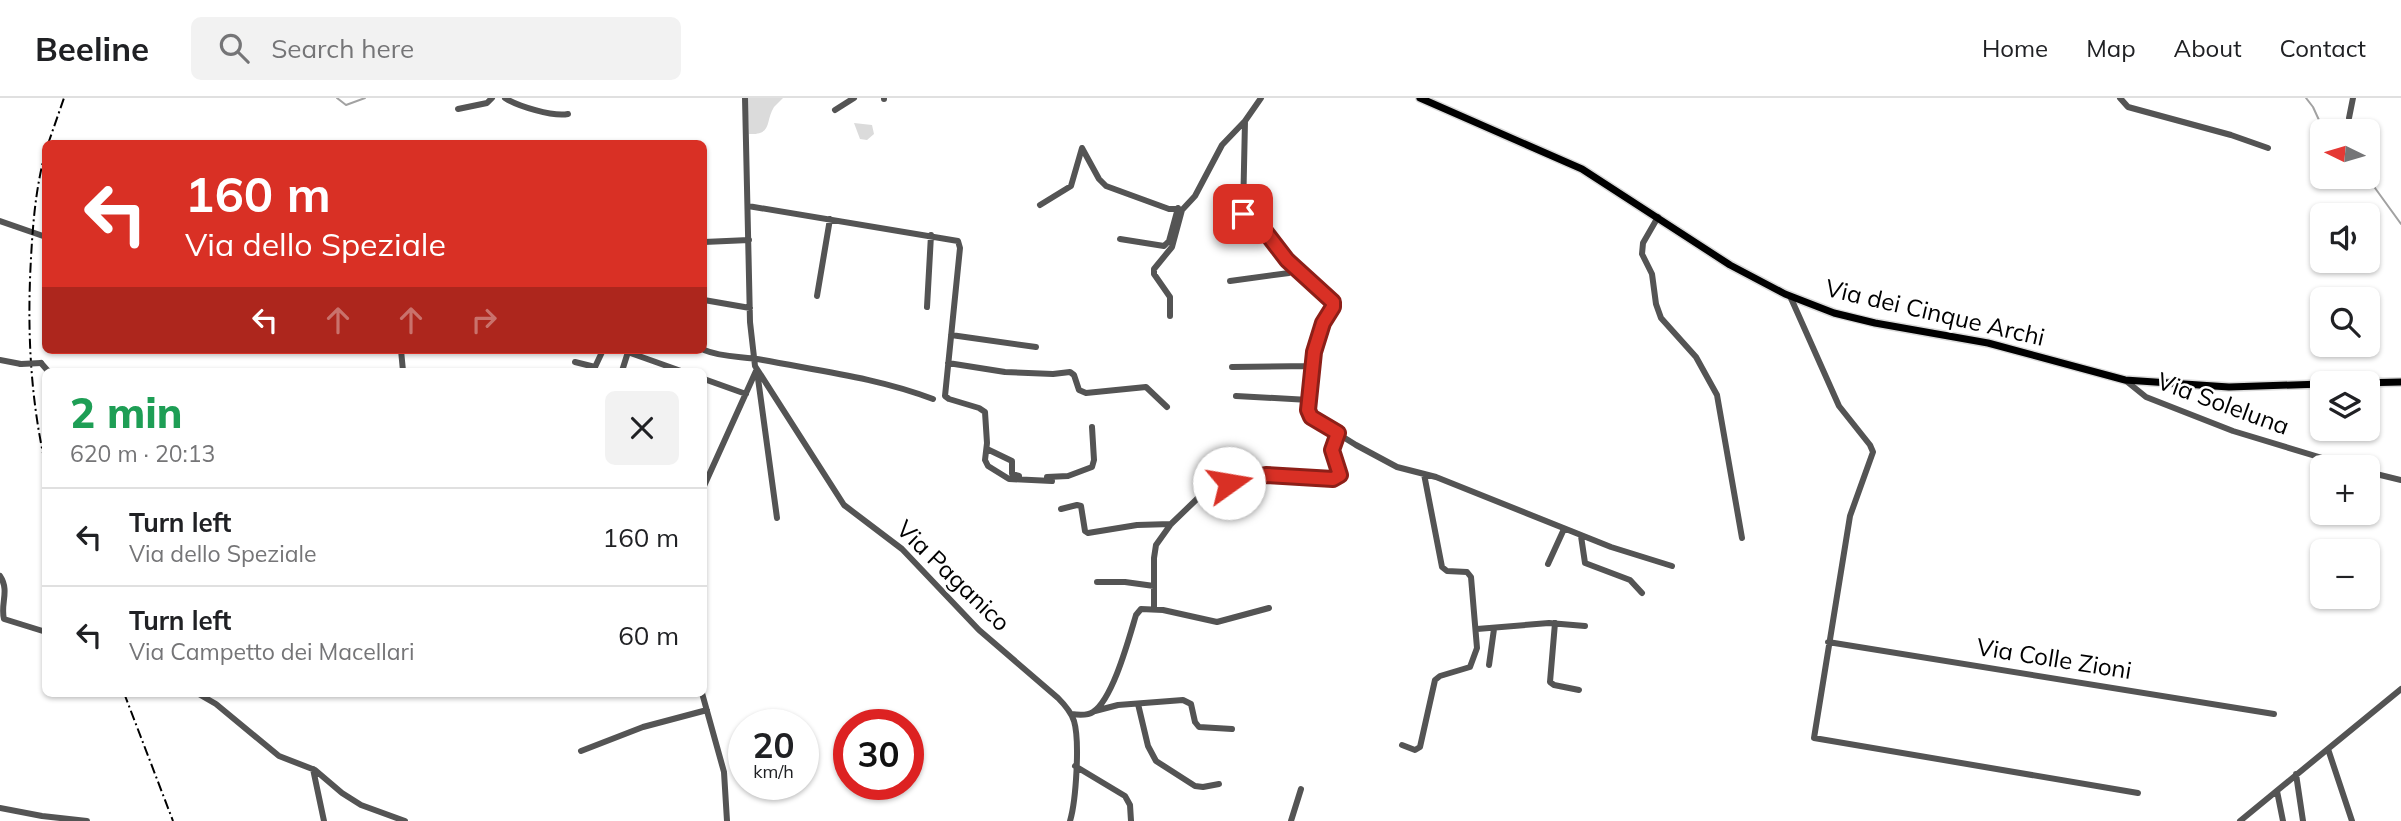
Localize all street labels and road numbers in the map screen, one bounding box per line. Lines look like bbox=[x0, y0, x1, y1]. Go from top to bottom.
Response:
street label: Via dei Cinque Archi bbox=[1823, 272, 2048, 352]
street label: Via Soleluna bbox=[2153, 365, 2294, 441]
street label: Via Paganico bbox=[891, 514, 1017, 637]
street label: Via Colle Zioni bbox=[1974, 631, 2134, 685]

